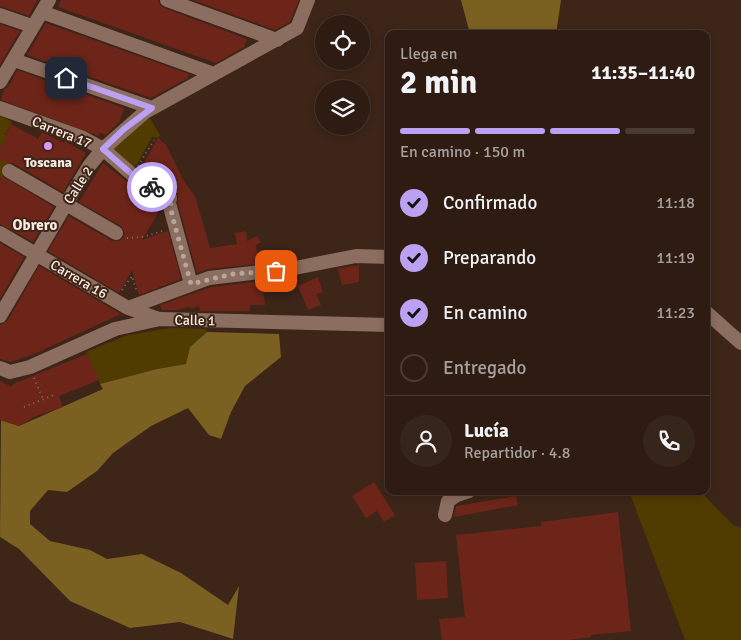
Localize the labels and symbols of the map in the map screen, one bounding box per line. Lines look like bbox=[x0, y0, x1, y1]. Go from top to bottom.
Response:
pin bbox=[45, 57, 87, 99]
street label: Carrera 17 bbox=[29, 113, 94, 152]
marker: Toscana bbox=[42, 140, 54, 152]
place label: Toscana bbox=[24, 154, 72, 171]
courier bbox=[127, 162, 177, 212]
street label: Calle 2 bbox=[60, 163, 97, 207]
district label: Obrero bbox=[13, 216, 58, 234]
pin bbox=[255, 250, 297, 292]
street label: Carrera 16 bbox=[47, 256, 110, 303]
street label: Calle 1 bbox=[174, 312, 216, 329]

